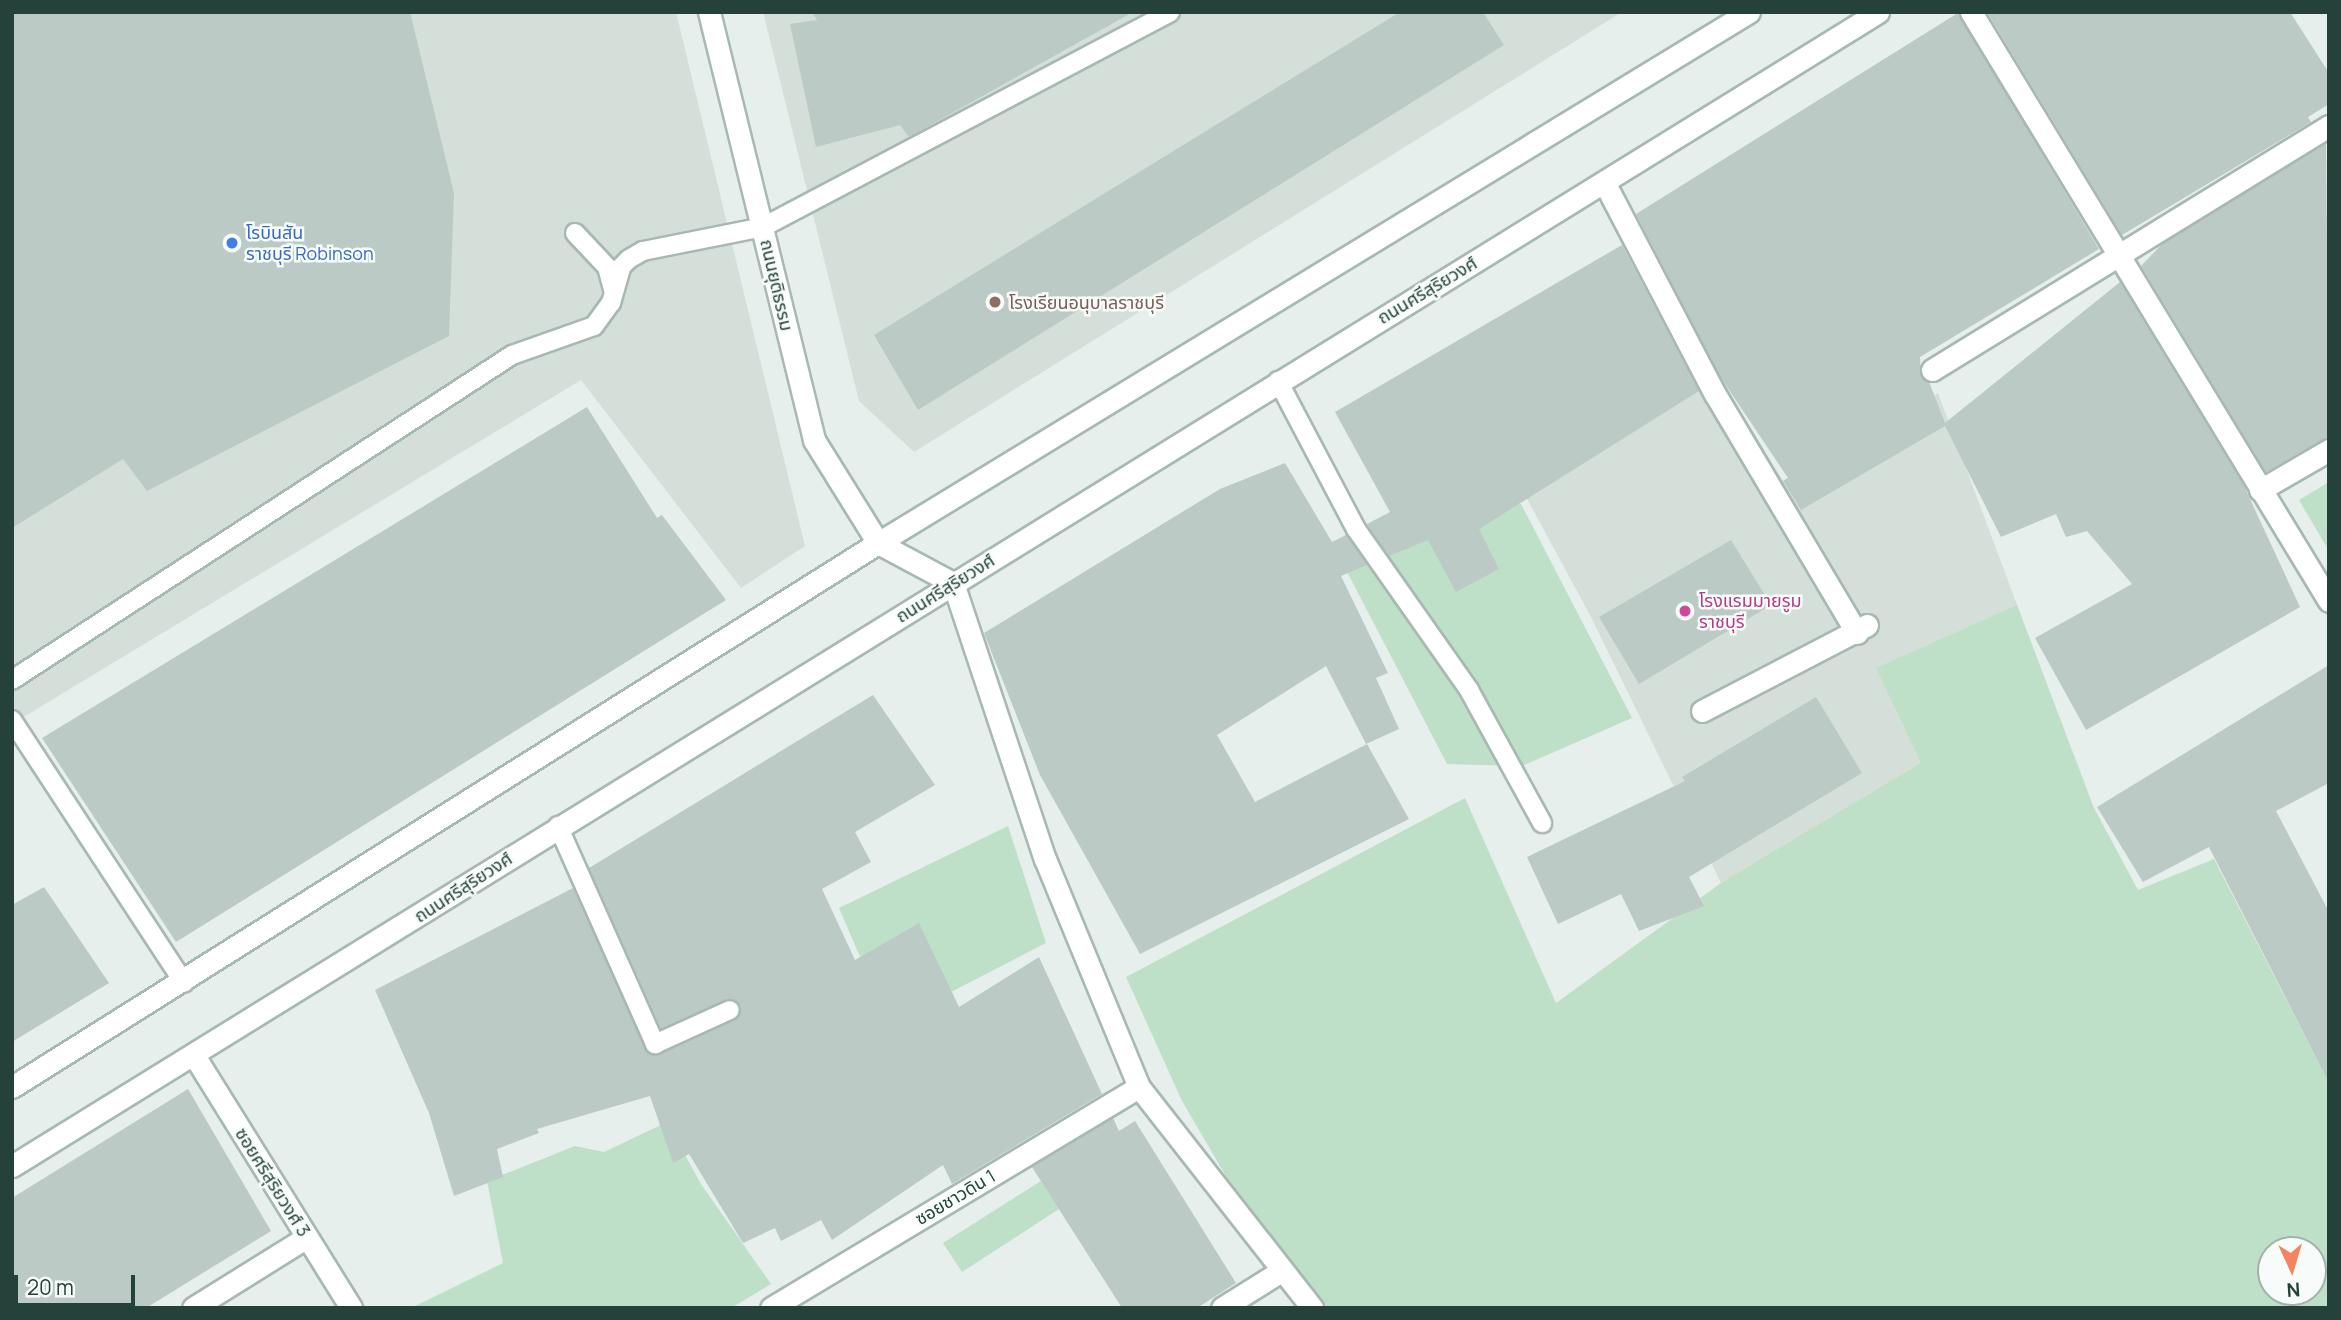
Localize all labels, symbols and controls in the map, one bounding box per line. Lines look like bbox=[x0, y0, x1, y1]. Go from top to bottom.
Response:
place label: โรบินสัน ราชบุรี Robinson bbox=[246, 222, 374, 264]
marker: โรบินสัน ราชบุรี Robinson bbox=[224, 235, 240, 251]
street label: ถนนยุติธรรม bbox=[756, 237, 798, 333]
street label: ถนนศรีสุริยวงศ์ bbox=[1373, 252, 1481, 328]
place label: โรงเรียนอนุบาลราชบุรี bbox=[1009, 291, 1164, 313]
marker: โรงเรียนอนุบาลราชบุรี bbox=[987, 294, 1003, 310]
street label: ถนนศรีสุริยวงศ์ bbox=[892, 549, 998, 627]
place label: โรงแรมมายรูม ราชบุรี bbox=[1699, 590, 1802, 632]
marker: โรงแรมมายรูม ราชบุรี bbox=[1677, 603, 1693, 619]
street label: ถนนศรีสุริยวงศ์ bbox=[410, 847, 516, 927]
street label: ซอยศรีสุริยวงศ์ 3 bbox=[231, 1124, 315, 1240]
street label: ซอยชาวดิน 1 bbox=[911, 1165, 999, 1229]
north arrow bbox=[2257, 1236, 2327, 1306]
scale bar bbox=[18, 1260, 138, 1304]
text: 20 m bbox=[27, 1273, 74, 1301]
text: N bbox=[2286, 1277, 2301, 1303]

